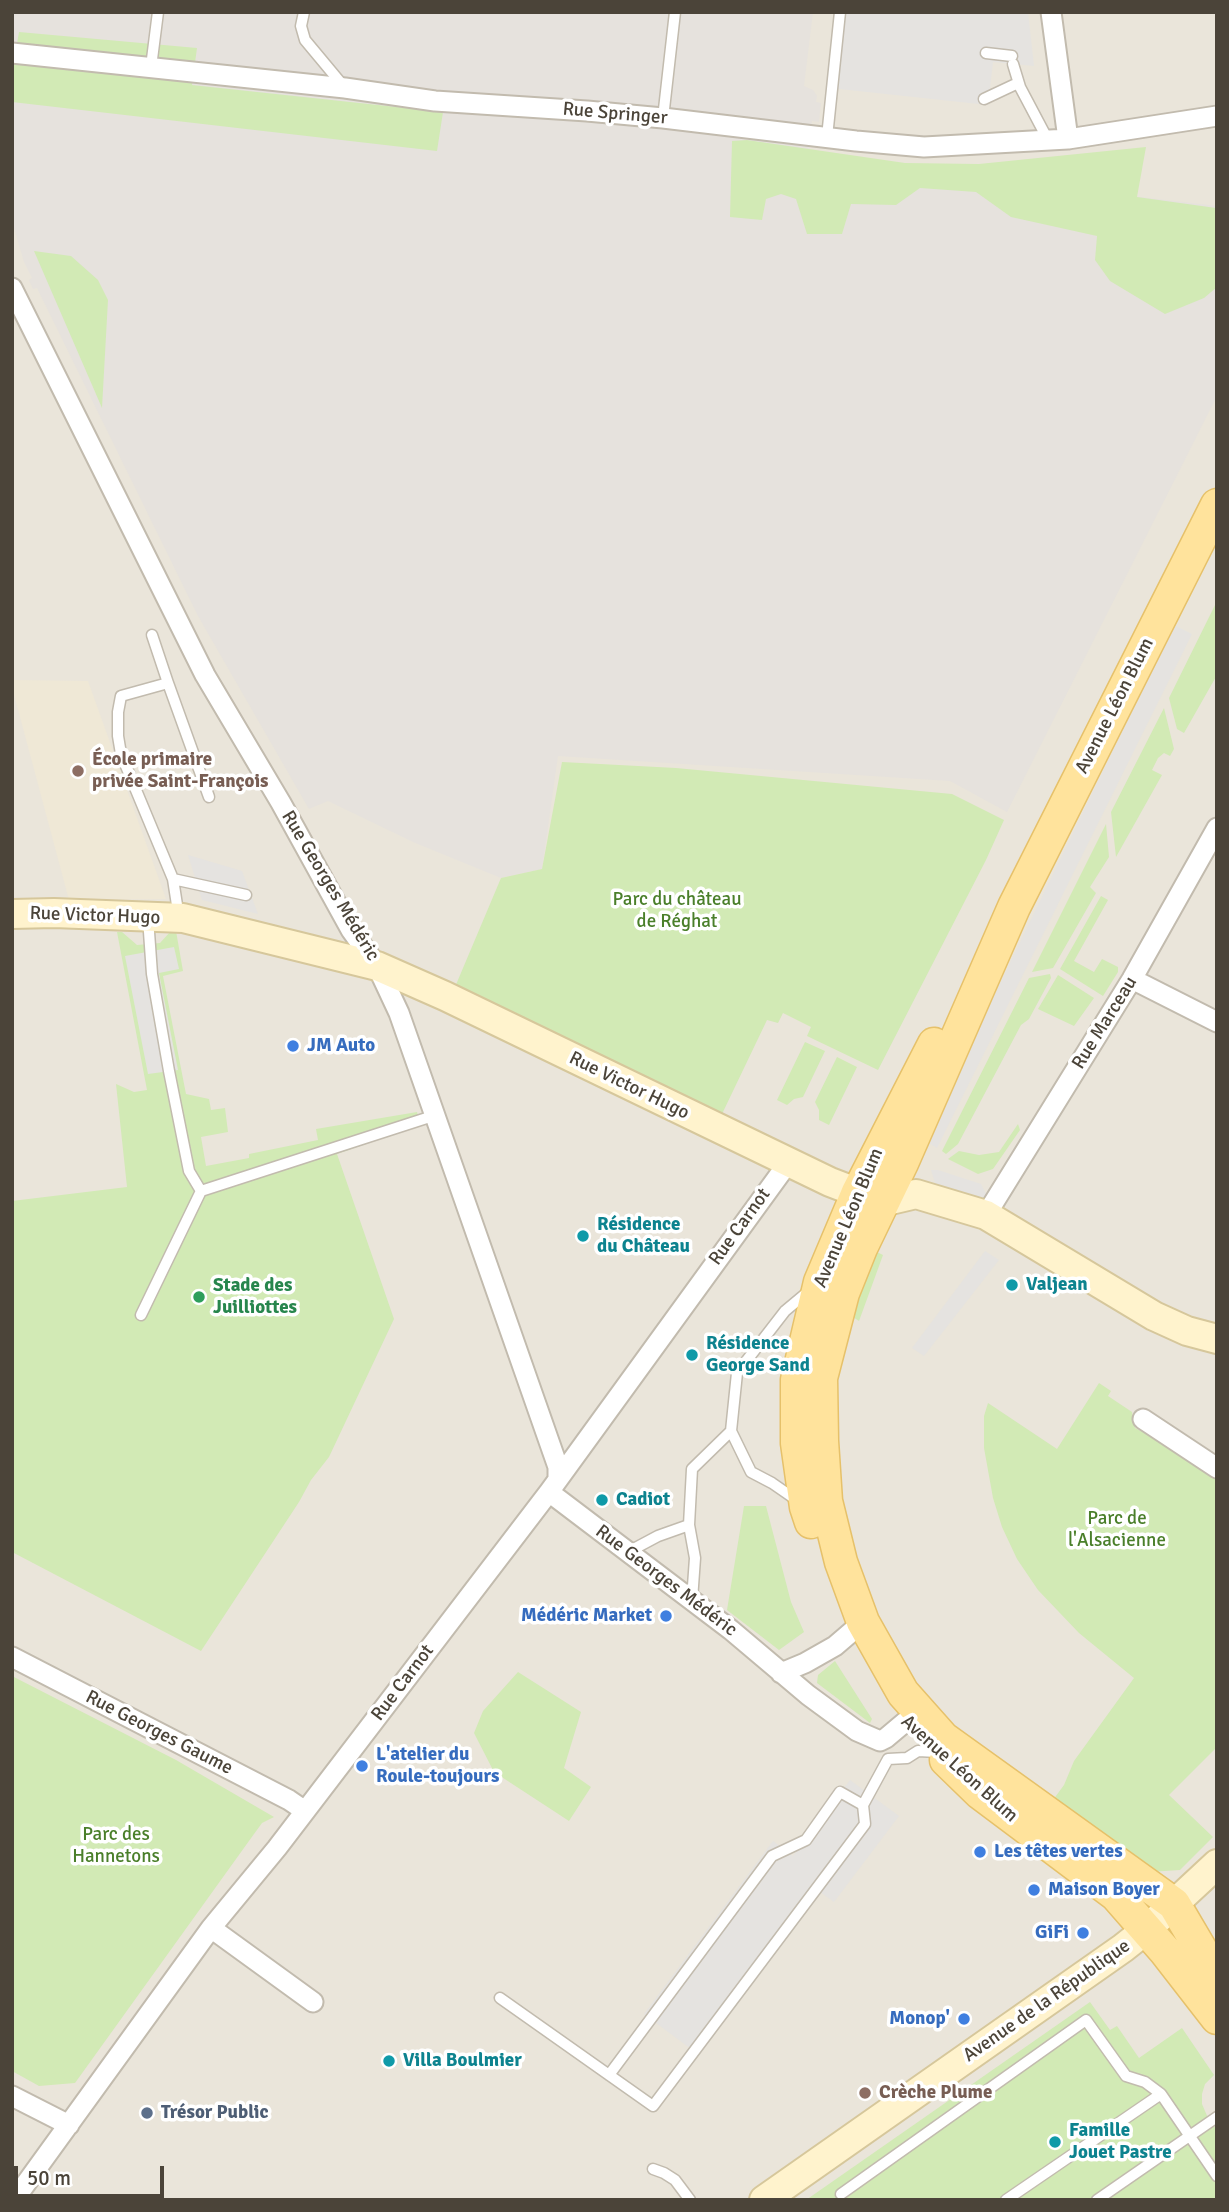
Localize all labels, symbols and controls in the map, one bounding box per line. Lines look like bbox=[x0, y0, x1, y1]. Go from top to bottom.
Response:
street label: Rue Springer bbox=[562, 98, 668, 130]
street label: Avenue Léon Blum bbox=[1071, 634, 1159, 778]
place label: École primaire privée Saint-François bbox=[92, 749, 268, 793]
marker: École primaire privée Saint-François bbox=[70, 763, 86, 779]
street label: Rue Georges Médéric bbox=[276, 807, 384, 965]
park label: Parc du château de Réghat bbox=[612, 889, 742, 933]
street label: Rue Victor Hugo bbox=[29, 902, 161, 930]
street label: Rue Marceau bbox=[1068, 972, 1142, 1074]
place label: JM Auto bbox=[307, 1035, 375, 1057]
marker: JM Auto bbox=[285, 1038, 301, 1054]
street label: Rue Victor Hugo bbox=[565, 1047, 693, 1125]
street label: Avenue Léon Blum bbox=[809, 1145, 889, 1291]
street label: Rue Carnot bbox=[704, 1184, 776, 1270]
place label: Résidence du Château bbox=[597, 1214, 690, 1258]
marker: Résidence du Château bbox=[575, 1228, 591, 1244]
place label: Valjean bbox=[1026, 1274, 1088, 1296]
place label: Stade des Juilliottes bbox=[213, 1275, 297, 1319]
marker: Valjean bbox=[1004, 1277, 1020, 1293]
marker: Stade des Juilliottes bbox=[191, 1289, 207, 1305]
place label: Résidence George Sand bbox=[706, 1333, 810, 1377]
marker: Résidence George Sand bbox=[684, 1347, 700, 1363]
place label: Cadiot bbox=[616, 1489, 670, 1511]
marker: Cadiot bbox=[594, 1492, 610, 1508]
park label: Parc de l'Alsacienne bbox=[1068, 1508, 1166, 1552]
street label: Rue Georges Médéric bbox=[591, 1520, 741, 1642]
place label: Médéric Market bbox=[521, 1605, 652, 1627]
marker: Médéric Market bbox=[658, 1608, 674, 1624]
street label: Rue Carnot bbox=[367, 1640, 439, 1726]
street label: Rue Georges Gaume bbox=[81, 1686, 237, 1780]
street label: Avenue Léon Blum bbox=[896, 1711, 1022, 1827]
place label: L'atelier du Roule-toujours bbox=[376, 1744, 499, 1788]
marker: L'atelier du Roule-toujours bbox=[354, 1758, 370, 1774]
park label: Parc des Hannetons bbox=[72, 1824, 160, 1868]
place label: Les têtes vertes bbox=[994, 1841, 1123, 1863]
marker: Les têtes vertes bbox=[972, 1844, 988, 1860]
place label: Maison Boyer bbox=[1048, 1879, 1160, 1901]
marker: Maison Boyer bbox=[1026, 1882, 1042, 1898]
place label: GiFi bbox=[1035, 1922, 1069, 1944]
marker: GiFi bbox=[1075, 1925, 1091, 1941]
street label: Avenue de la République bbox=[959, 1935, 1135, 2067]
place label: Monop' bbox=[889, 2008, 950, 2030]
marker: Monop' bbox=[956, 2011, 972, 2027]
place label: Villa Boulmier bbox=[403, 2050, 522, 2072]
marker: Villa Boulmier bbox=[381, 2053, 397, 2069]
place label: Crèche Plume bbox=[879, 2082, 992, 2104]
marker: Crèche Plume bbox=[857, 2085, 873, 2101]
place label: Trésor Public bbox=[161, 2102, 269, 2124]
marker: Trésor Public bbox=[139, 2105, 155, 2121]
place label: Famille Jouet Pastre bbox=[1069, 2120, 1172, 2164]
marker: Famille Jouet Pastre bbox=[1047, 2134, 1063, 2150]
scale bar bbox=[18, 2152, 168, 2196]
text: 50 m bbox=[27, 2165, 71, 2191]

